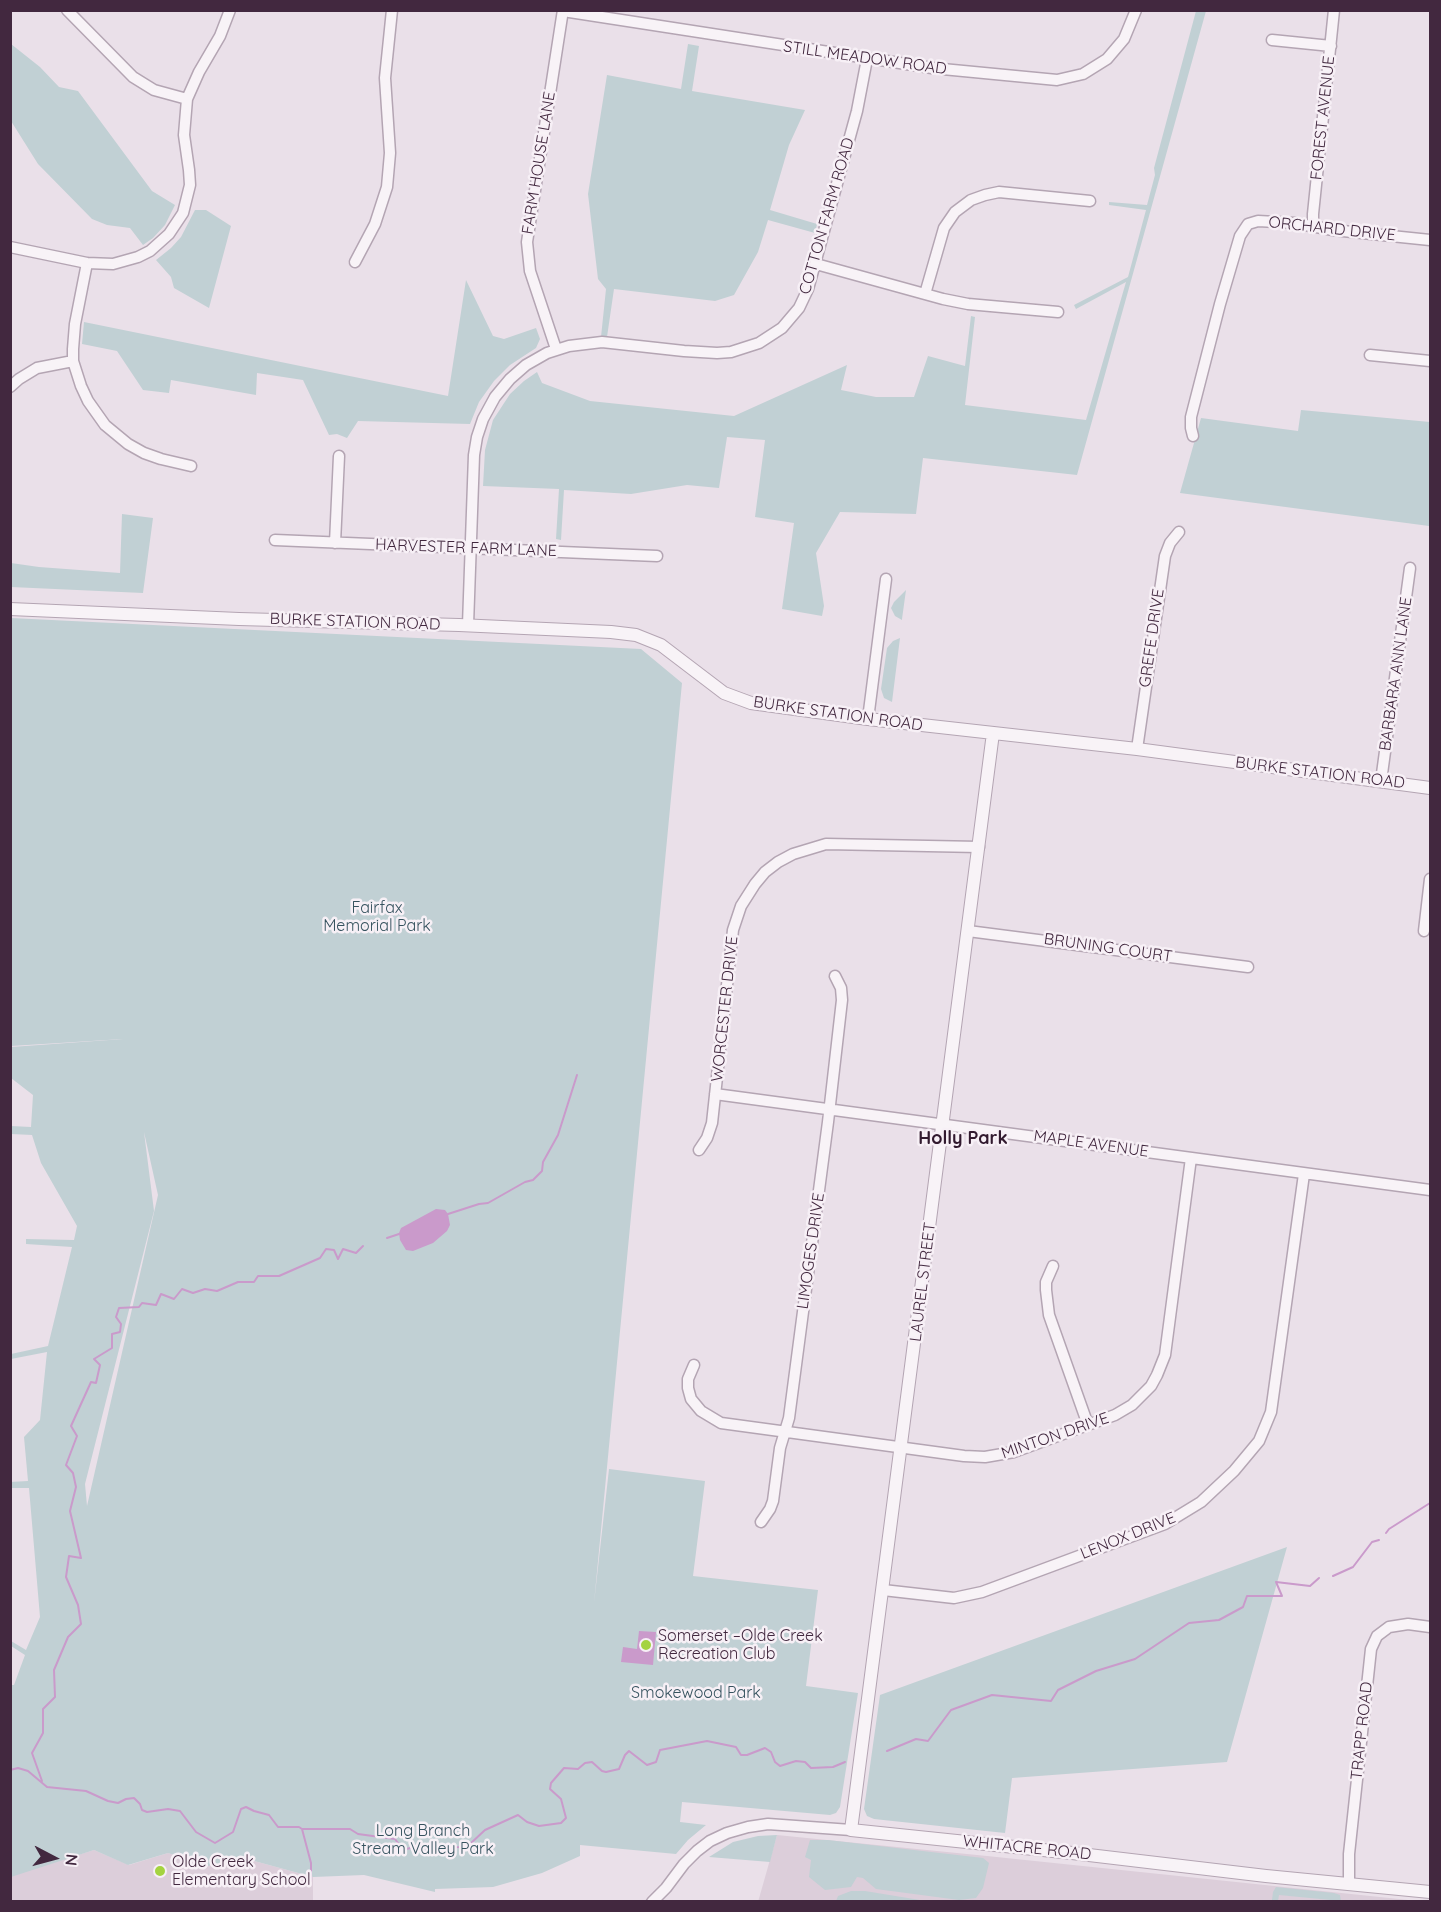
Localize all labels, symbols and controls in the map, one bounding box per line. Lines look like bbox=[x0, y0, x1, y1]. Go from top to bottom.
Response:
street label: STILL MEADOW ROAD bbox=[782, 37, 948, 79]
street label: FOREST AVENUE bbox=[1307, 55, 1339, 181]
street label: FARM HOUSE LANE bbox=[518, 90, 560, 236]
street label: COTTON FARM ROAD bbox=[795, 136, 859, 296]
street label: ORCHARD DRIVE bbox=[1268, 213, 1396, 245]
street label: HARVESTER FARM LANE bbox=[375, 535, 557, 561]
street label: GREFE DRIVE bbox=[1136, 587, 1168, 689]
street label: BARBARA ANN LANE bbox=[1376, 596, 1416, 752]
street label: BURKE STATION ROAD bbox=[269, 609, 441, 635]
street label: BURKE STATION ROAD bbox=[752, 693, 924, 735]
street label: BURKE STATION ROAD bbox=[1234, 753, 1406, 793]
park label: Fairfax Memorial Park bbox=[323, 898, 431, 936]
street label: BRUNING COURT bbox=[1043, 929, 1173, 967]
street label: WORCESTER DRIVE bbox=[708, 935, 742, 1083]
street label: MAPLE AVENUE bbox=[1032, 1126, 1150, 1162]
district label: Holly Park bbox=[918, 1128, 1008, 1150]
street label: LIMOGES DRIVE bbox=[793, 1191, 829, 1311]
street label: LAUREL STREET bbox=[906, 1221, 940, 1343]
street label: MINTON DRIVE bbox=[999, 1409, 1111, 1463]
street label: LENOX DRIVE bbox=[1078, 1508, 1178, 1564]
place label: Somerset –Olde Creek Recreation Club bbox=[658, 1626, 823, 1664]
marker: Somerset –Olde Creek Recreation Club bbox=[639, 1638, 653, 1652]
street label: TRAPP ROAD bbox=[1347, 1681, 1377, 1781]
park label: Smokewood Park bbox=[631, 1683, 761, 1703]
park label: Long Branch Stream Valley Park bbox=[352, 1821, 494, 1859]
north arrow bbox=[24, 1828, 84, 1888]
street label: WHITACRE ROAD bbox=[962, 1832, 1092, 1864]
place label: Olde Creek Elementary School bbox=[172, 1852, 311, 1890]
text: N bbox=[61, 1853, 82, 1867]
marker: Olde Creek Elementary School bbox=[153, 1864, 167, 1878]

